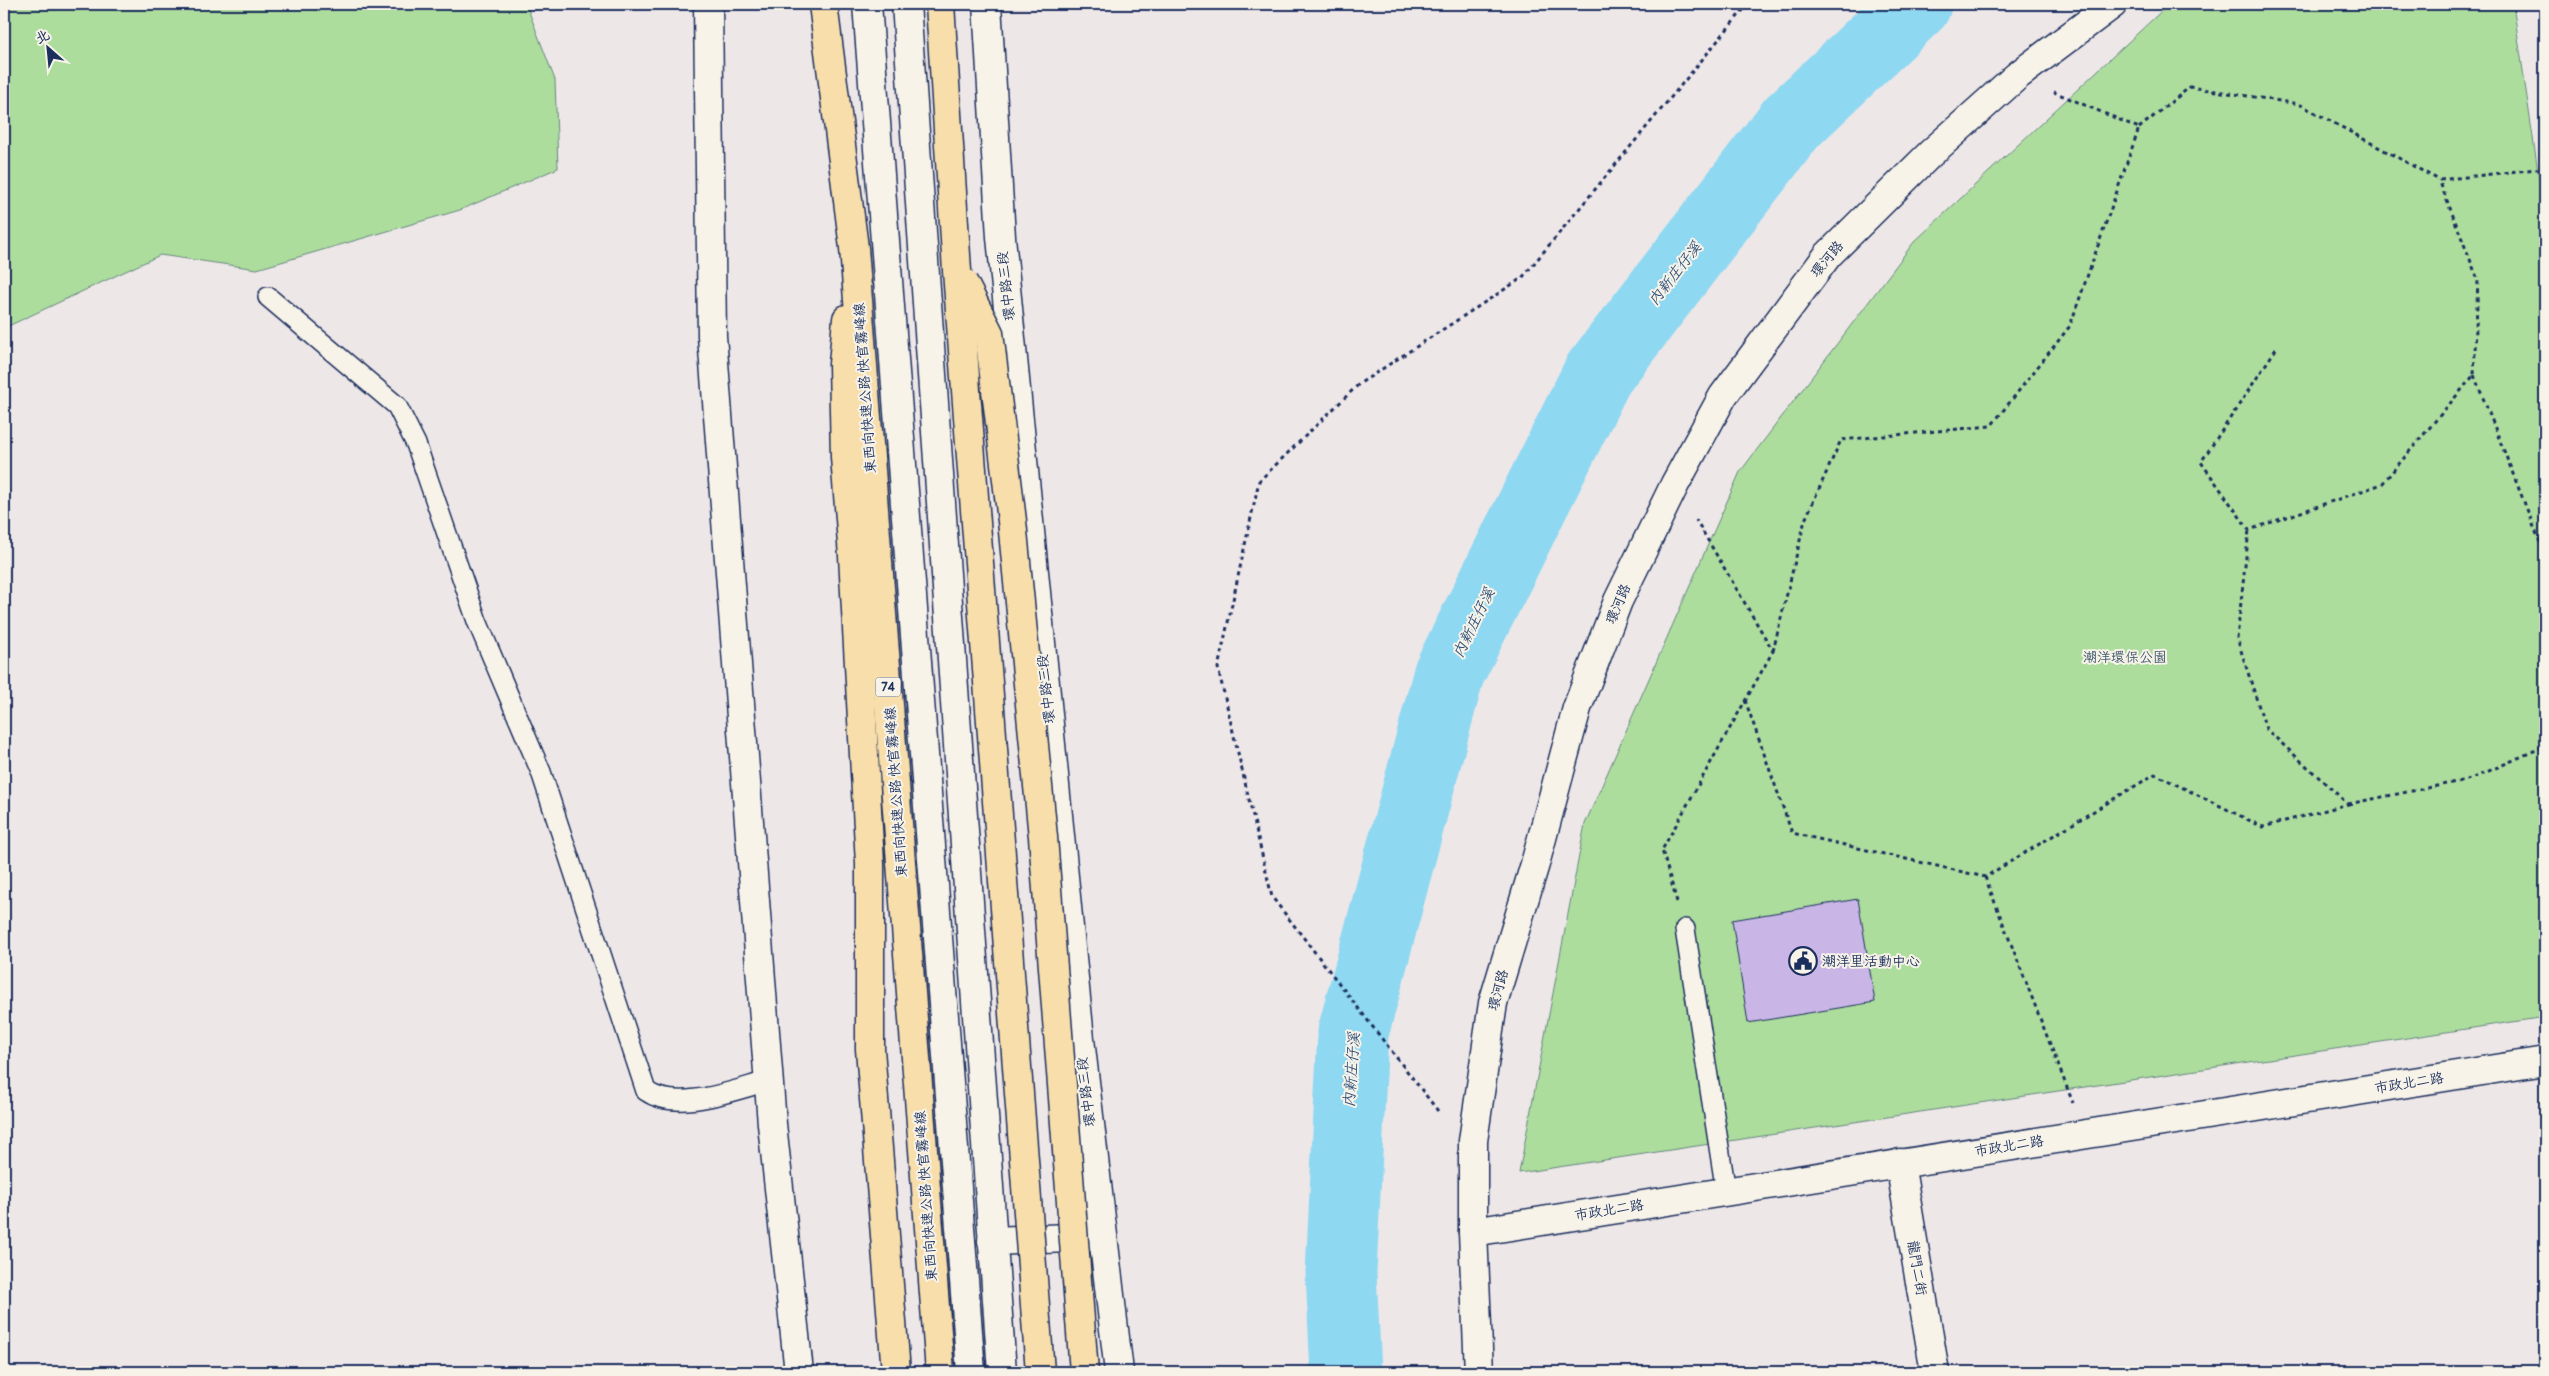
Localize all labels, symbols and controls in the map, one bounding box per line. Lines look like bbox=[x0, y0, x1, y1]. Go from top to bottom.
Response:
north arrow bbox=[22, 22, 72, 72]
text: 北 bbox=[32, 26, 52, 48]
street label: 環河路 bbox=[1807, 237, 1847, 281]
water label: 內新庄仔溪 bbox=[1644, 238, 1706, 309]
street label: 環中路三段 bbox=[994, 250, 1018, 322]
street label: 東西向快速公路 快官霧峰線 bbox=[851, 302, 879, 474]
street label: 環河路 bbox=[1602, 581, 1634, 627]
water label: 內新庄仔溪 bbox=[1449, 584, 1499, 661]
park label: 潮洋環保公園 bbox=[2083, 649, 2167, 666]
street label: 環中路三段 bbox=[1034, 653, 1058, 725]
road number: 74 bbox=[876, 678, 900, 696]
street label: 東西向快速公路 快官霧峰線 bbox=[882, 706, 910, 878]
public building icon: 潮洋里活動中心 bbox=[1788, 946, 1818, 976]
place label: 潮洋里活動中心 bbox=[1822, 953, 1920, 970]
street label: 環河路 bbox=[1484, 968, 1512, 1012]
water label: 內新庄仔溪 bbox=[1340, 1031, 1364, 1108]
street label: 環中路三段 bbox=[1073, 1056, 1099, 1128]
street label: 市政北二路 bbox=[2373, 1069, 2445, 1097]
street label: 東西向快速公路 快官霧峰線 bbox=[912, 1110, 940, 1282]
street label: 市政北二路 bbox=[1973, 1132, 2045, 1160]
street label: 市政北二路 bbox=[1573, 1196, 1645, 1224]
street label: 龍門二街 bbox=[1904, 1239, 1930, 1297]

